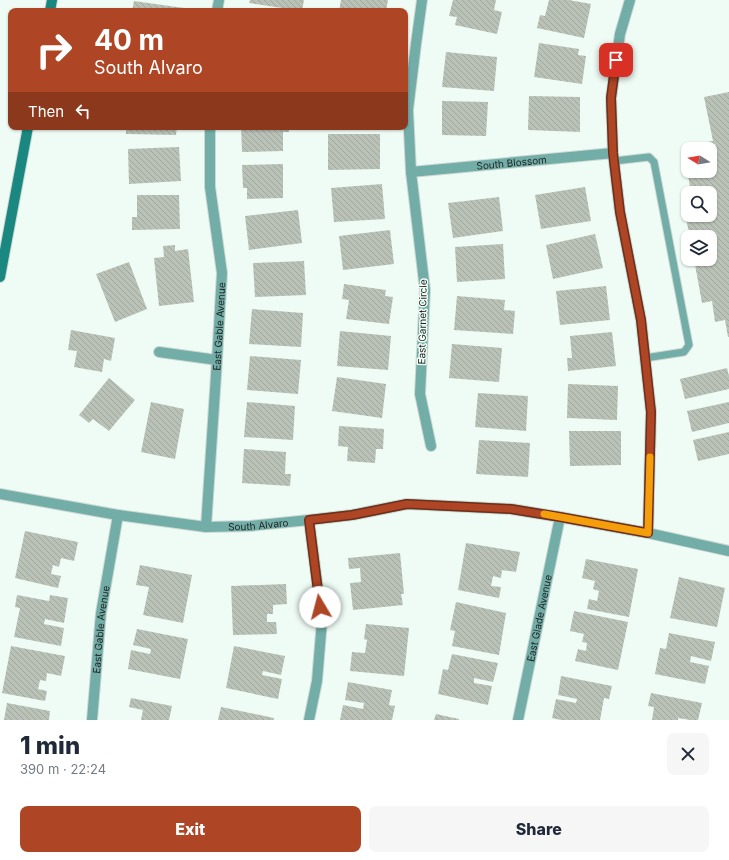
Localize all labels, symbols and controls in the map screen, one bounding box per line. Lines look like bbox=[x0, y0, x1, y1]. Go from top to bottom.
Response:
text: 40 m bbox=[94, 23, 164, 57]
icon: right bbox=[28, 24, 80, 76]
pin bbox=[599, 43, 633, 77]
icon: arrive bbox=[605, 49, 627, 71]
text: South Alvaro bbox=[94, 57, 203, 78]
icon: left bbox=[72, 100, 94, 122]
text: Then bbox=[28, 102, 64, 121]
north arrow bbox=[681, 142, 717, 178]
map controls bbox=[681, 142, 717, 266]
street label: South Blossom bbox=[476, 153, 547, 172]
button: search bbox=[681, 186, 717, 222]
button: layers bbox=[681, 230, 717, 266]
street label: East Garnet Circle bbox=[415, 279, 429, 365]
street label: East Gable Avenue bbox=[210, 282, 227, 371]
street label: South Alvaro bbox=[228, 516, 289, 532]
street label: East Glade Avenue bbox=[524, 573, 554, 663]
street label: East Gable Avenue bbox=[90, 584, 112, 674]
position arrow bbox=[299, 586, 341, 628]
text: 1 min bbox=[20, 731, 80, 760]
button: close bbox=[667, 733, 709, 775]
text: 390 m · 22:24 bbox=[20, 761, 106, 777]
button: Exit bbox=[20, 806, 361, 852]
button: Share bbox=[369, 806, 709, 852]

